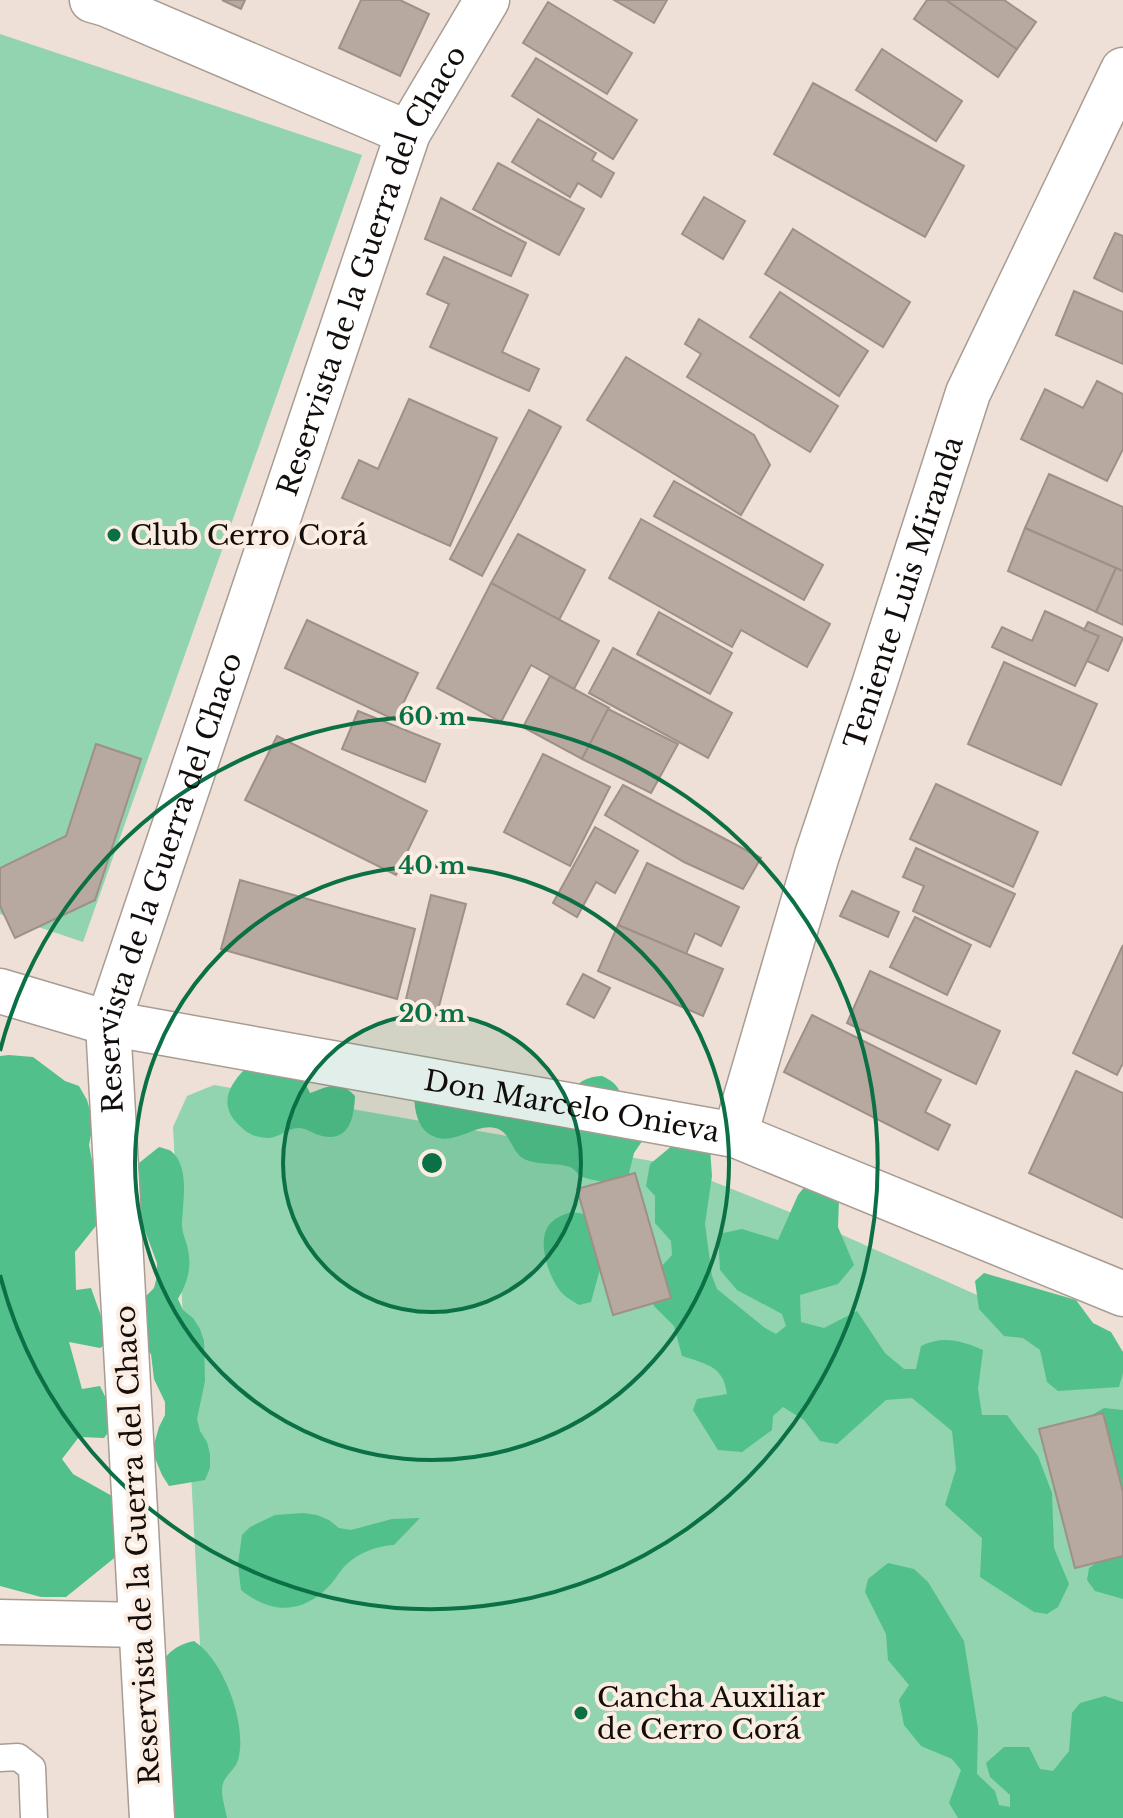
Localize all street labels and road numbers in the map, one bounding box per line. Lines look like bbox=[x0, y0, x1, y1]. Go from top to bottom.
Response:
street label: Reservista de la Guerra del Chaco bbox=[270, 39, 474, 500]
street label: Teniente Luis Miranda bbox=[837, 432, 971, 754]
street label: Reservista de la Guerra del Chaco bbox=[91, 648, 250, 1114]
street label: Don Marcelo Onieva bbox=[421, 1063, 723, 1150]
street label: Reservista de la Guerra del Chaco bbox=[107, 1304, 168, 1786]

